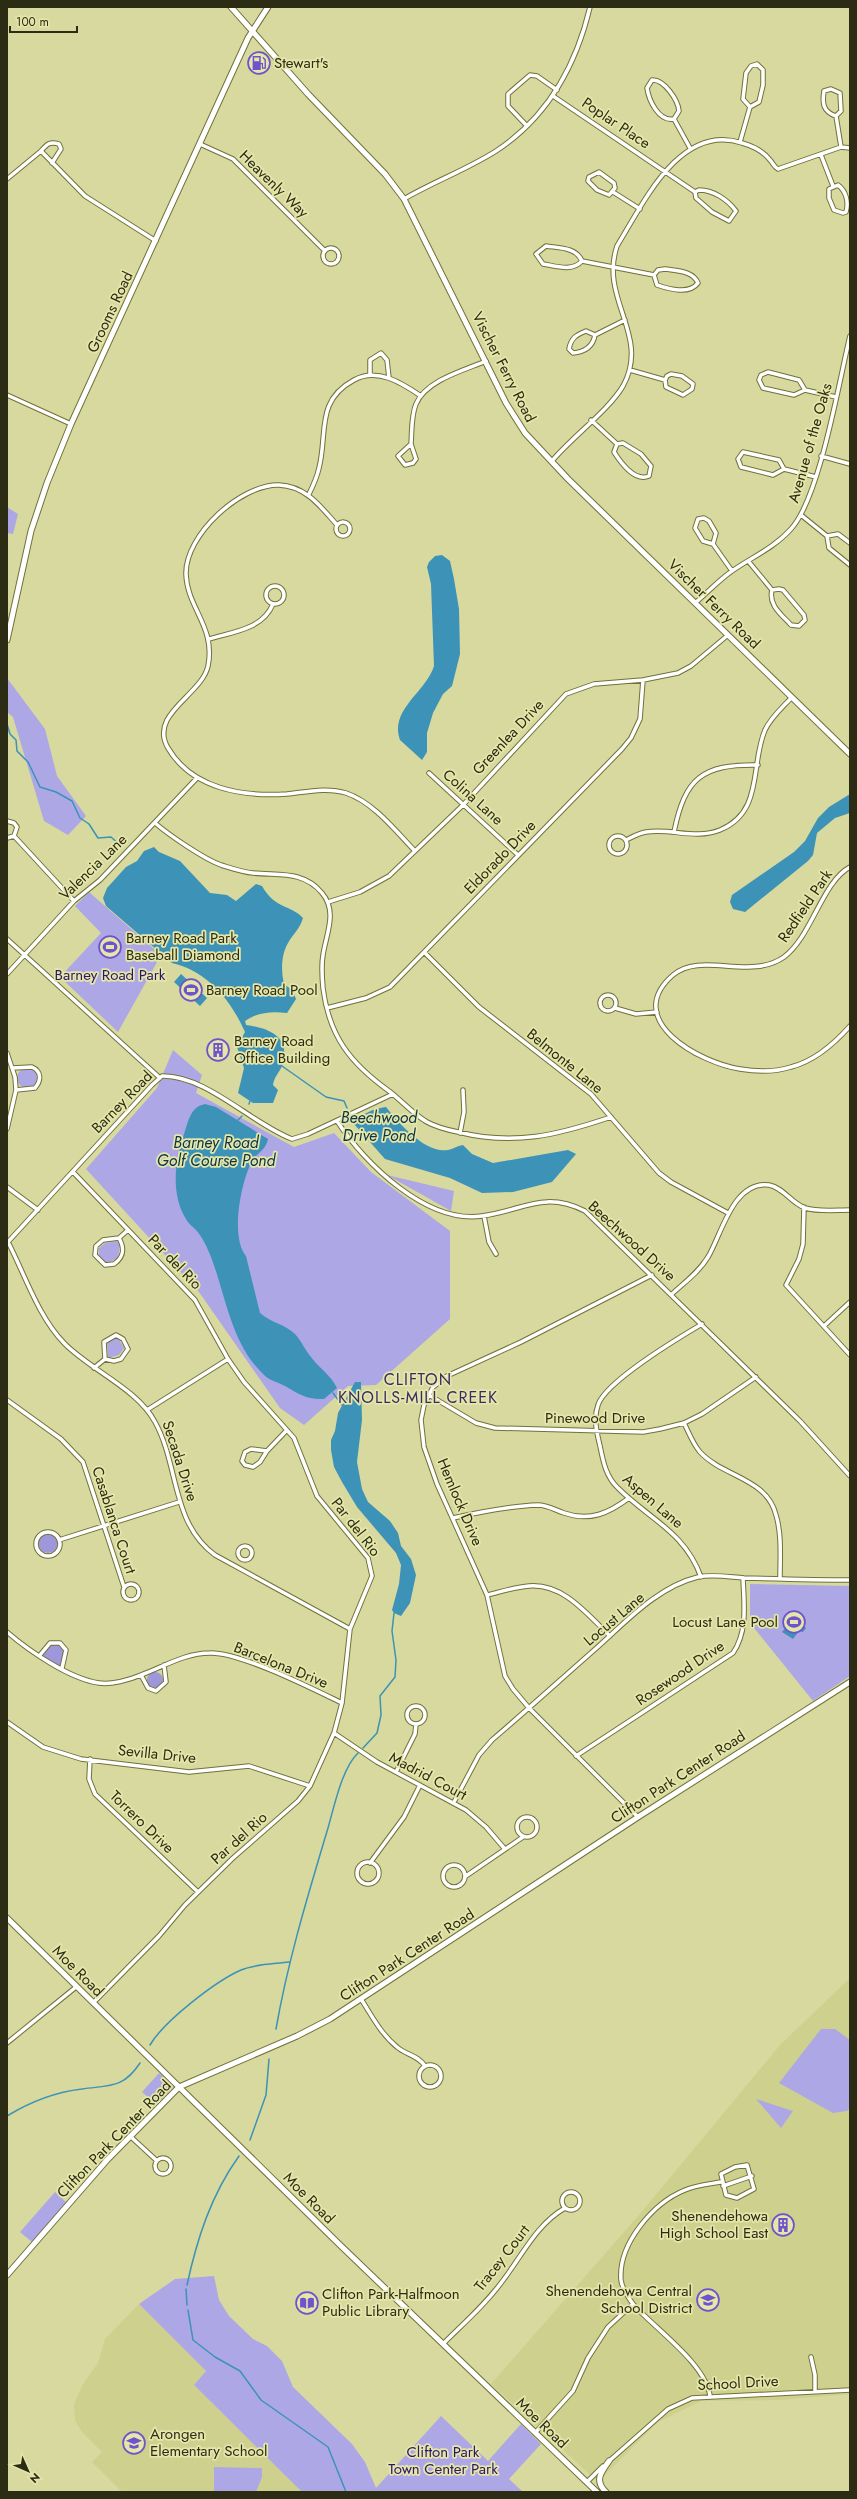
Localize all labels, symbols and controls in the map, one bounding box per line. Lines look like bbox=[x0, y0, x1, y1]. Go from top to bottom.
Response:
scale bar bbox=[10, 8, 77, 34]
text: 100 m bbox=[16, 13, 49, 31]
fuel station icon: Stewart's bbox=[246, 50, 272, 76]
place label: Stewart's bbox=[274, 52, 328, 74]
street label: Poplar Place bbox=[577, 92, 655, 154]
street label: Heavenly Way bbox=[234, 145, 314, 223]
street label: Grooms Road bbox=[82, 268, 138, 356]
street label: Vischer Ferry Road bbox=[467, 308, 541, 426]
street label: Avenue of the Oaks bbox=[782, 381, 838, 505]
street label: Vischer Ferry Road bbox=[663, 554, 765, 654]
street label: Greenlea Drive bbox=[467, 694, 549, 780]
street label: Colina Lane bbox=[438, 764, 508, 830]
street label: Eldorado Drive bbox=[459, 815, 541, 899]
street label: Valencia Lane bbox=[54, 829, 132, 905]
street label: Redfield Park bbox=[772, 865, 838, 947]
place label: Barney Road Park Baseball Diamond bbox=[126, 927, 240, 966]
sports icon: Barney Road Park Baseball Diamond bbox=[97, 934, 123, 960]
park label: Barney Road Park bbox=[55, 964, 166, 986]
sports icon: Barney Road Pool bbox=[178, 977, 204, 1003]
place label: Barney Road Pool bbox=[206, 979, 318, 1001]
street label: Belmonte Lane bbox=[522, 1023, 608, 1099]
place label: Barney Road Office Building bbox=[234, 1030, 330, 1069]
building icon: Barney Road Office Building bbox=[205, 1037, 231, 1063]
street label: Barney Road bbox=[86, 1066, 158, 1138]
water label: Beechwood Drive Pond bbox=[341, 1106, 418, 1147]
water label: Barney Road Golf Course Pond bbox=[157, 1131, 276, 1172]
street label: Beechwood Drive bbox=[583, 1196, 681, 1287]
street label: Par del Rio bbox=[143, 1229, 207, 1295]
district label: CLIFTON KNOLLS-MILL CREEK bbox=[338, 1368, 498, 1409]
street label: Pinewood Drive bbox=[545, 1407, 645, 1429]
street label: Secada Drive bbox=[157, 1418, 204, 1505]
street label: Hemlock Drive bbox=[432, 1455, 488, 1550]
street label: Casablanca Court bbox=[86, 1463, 142, 1577]
street label: Aspen Lane bbox=[618, 1468, 688, 1534]
street label: Par del Rio bbox=[326, 1493, 386, 1561]
street label: Locust Lane bbox=[579, 1587, 650, 1651]
sports icon: Locust Lane Pool bbox=[781, 1609, 807, 1635]
place label: Locust Lane Pool bbox=[672, 1611, 778, 1633]
street label: Rosewood Drive bbox=[631, 1635, 729, 1711]
street label: Barcelona Drive bbox=[231, 1636, 332, 1694]
street label: Clifton Park Center Road bbox=[606, 1725, 750, 1829]
street label: Sevilla Drive bbox=[117, 1739, 197, 1769]
street label: Madrid Court bbox=[385, 1746, 471, 1806]
street label: Torrero Drive bbox=[105, 1785, 179, 1859]
street label: Par del Rio bbox=[206, 1807, 272, 1869]
street label: Clifton Park Center Road bbox=[335, 1903, 479, 2007]
street label: Moe Road bbox=[47, 1940, 109, 2002]
street label: Clifton Park Center Road bbox=[52, 2075, 176, 2203]
street label: Moe Road bbox=[278, 2167, 340, 2229]
place label: Shenendehowa High School East bbox=[660, 2205, 768, 2244]
building icon: Shenendehowa High School East bbox=[770, 2212, 796, 2238]
street label: Tracey Court bbox=[469, 2220, 535, 2296]
place label: Shenendehowa Central School District bbox=[545, 2280, 692, 2319]
place label: Clifton Park-Halfmoon Public Library bbox=[322, 2283, 460, 2322]
school or university icon: Shenendehowa Central School District bbox=[695, 2287, 721, 2313]
library icon: Clifton Park-Halfmoon Public Library bbox=[294, 2290, 320, 2316]
street label: School Drive bbox=[697, 2370, 779, 2396]
street label: Moe Road bbox=[511, 2393, 573, 2453]
place label: Arongen Elementary School bbox=[150, 2423, 267, 2462]
school or university icon: Arongen Elementary School bbox=[121, 2430, 147, 2456]
park label: Clifton Park Town Center Park bbox=[388, 2441, 498, 2480]
north arrow bbox=[8, 2451, 48, 2491]
text: N bbox=[26, 2469, 44, 2487]

